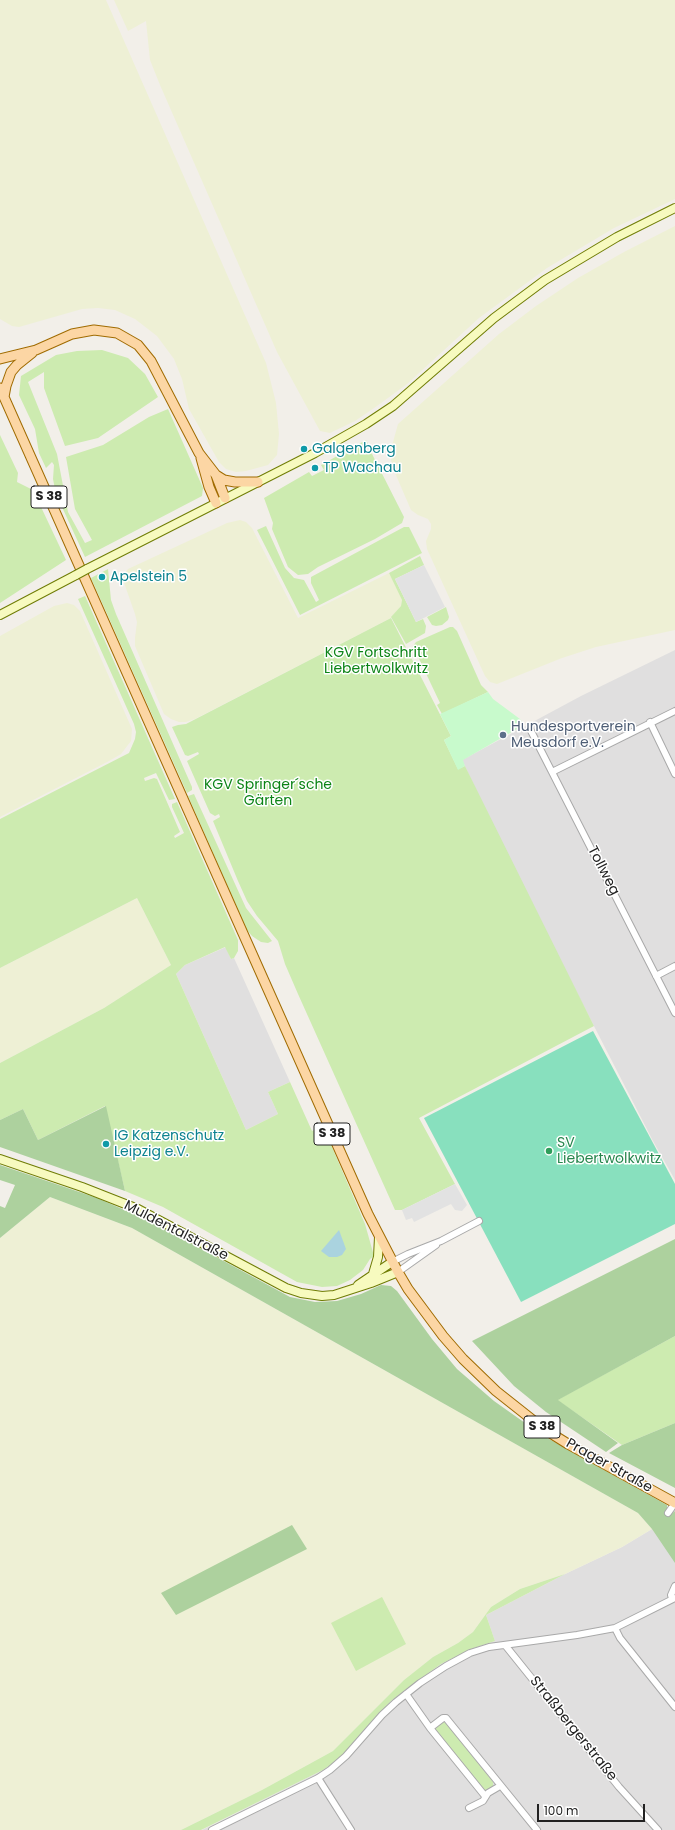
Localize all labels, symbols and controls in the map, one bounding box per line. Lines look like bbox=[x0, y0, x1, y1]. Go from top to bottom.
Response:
place label: Galgenberg bbox=[312, 441, 396, 457]
marker: Galgenberg bbox=[299, 444, 309, 454]
place label: TP Wachau bbox=[323, 460, 401, 476]
marker: TP Wachau bbox=[310, 463, 320, 473]
road number: S 38 bbox=[31, 486, 67, 508]
place label: Apelstein 5 bbox=[110, 569, 187, 585]
marker: Apelstein 5 bbox=[97, 572, 107, 582]
park label: KGV Fortschritt Liebertwolkwitz bbox=[324, 645, 428, 678]
place label: Hundesportverein Meusdorf e.V. bbox=[511, 719, 636, 752]
marker: Hundesportverein Meusdorf e.V. bbox=[498, 730, 508, 740]
park label: KGV Springer´sche Gärten bbox=[204, 777, 332, 810]
street label: Tollweg bbox=[583, 844, 623, 898]
road number: S 38 bbox=[314, 1123, 350, 1145]
place label: IG Katzenschutz Leipzig e.V. bbox=[114, 1128, 224, 1160]
place label: SV Liebertwolkwitz bbox=[557, 1135, 661, 1168]
marker: IG Katzenschutz Leipzig e.V. bbox=[101, 1139, 111, 1149]
marker: SV Liebertwolkwitz bbox=[544, 1146, 554, 1156]
street label: Muldentalstraße bbox=[121, 1197, 231, 1265]
road number: S 38 bbox=[524, 1416, 560, 1438]
street label: Prager Straße bbox=[563, 1435, 655, 1497]
street label: Straßbergerstraße bbox=[526, 1673, 620, 1785]
scale bar bbox=[539, 1796, 647, 1822]
text: 100 m bbox=[544, 1802, 578, 1819]

